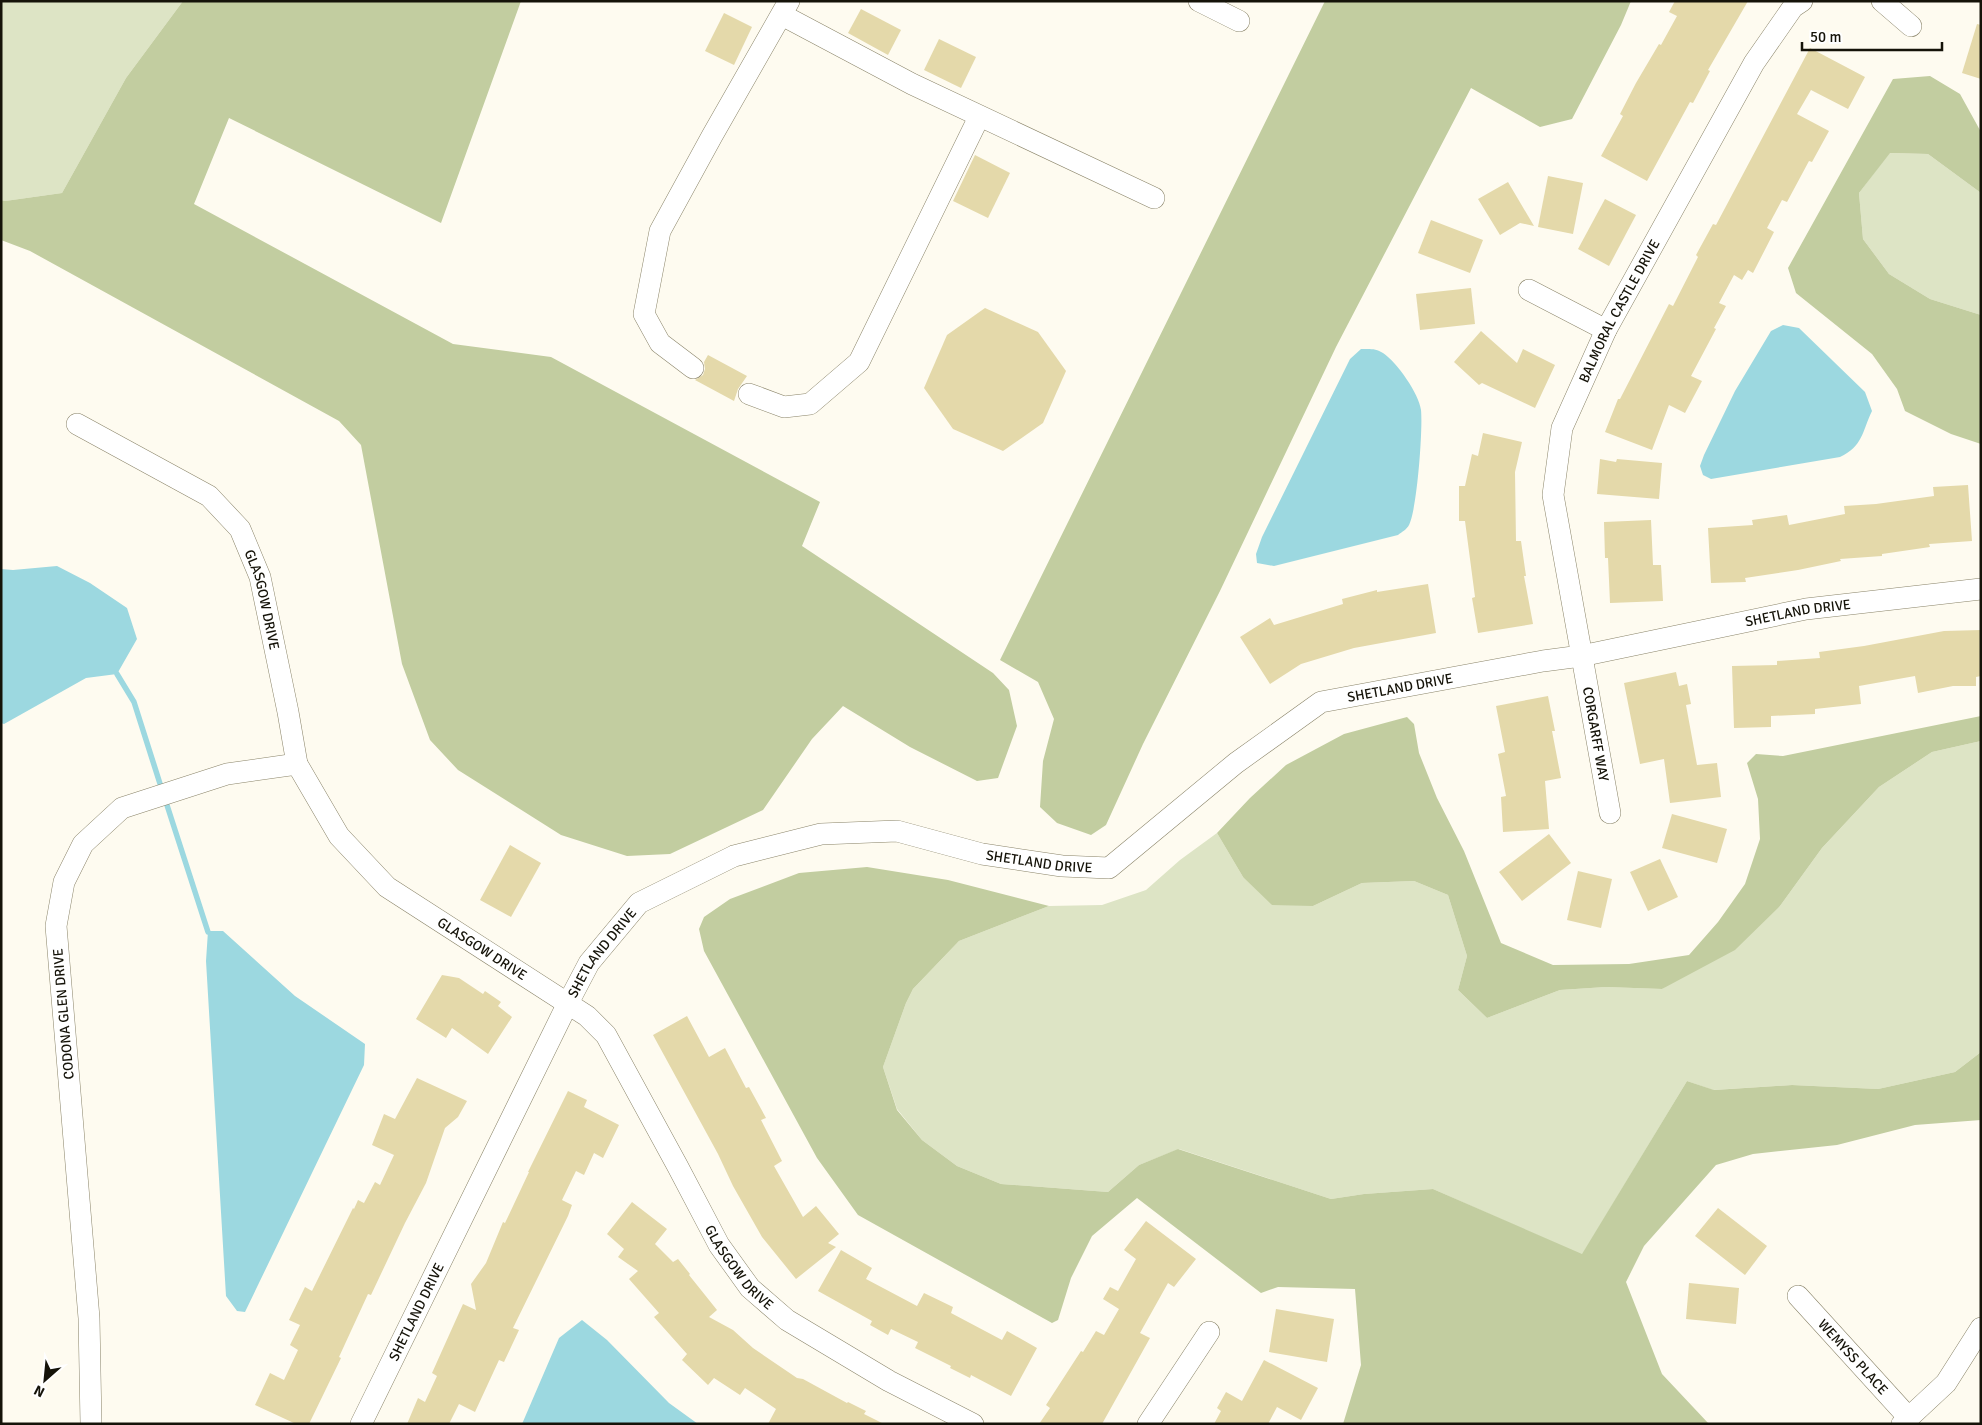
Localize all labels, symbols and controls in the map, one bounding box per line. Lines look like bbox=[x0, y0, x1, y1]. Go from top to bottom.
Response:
scale bar bbox=[1802, 20, 1942, 52]
text: 50 m bbox=[1810, 28, 1841, 46]
street label: BALMORAL CASTLE DRIVE bbox=[1575, 236, 1664, 385]
street label: GLASGOW DRIVE bbox=[240, 547, 283, 651]
street label: SHETLAND DRIVE bbox=[1744, 596, 1852, 631]
street label: SHETLAND DRIVE bbox=[1346, 670, 1454, 706]
street label: CORGARFF WAY bbox=[1579, 685, 1612, 783]
street label: SHETLAND DRIVE bbox=[985, 847, 1093, 876]
street label: SHETLAND DRIVE bbox=[564, 905, 640, 1001]
street label: GLASGOW DRIVE bbox=[434, 914, 530, 984]
street label: CODONA GLEN DRIVE bbox=[49, 948, 78, 1080]
street label: GLASGOW DRIVE bbox=[701, 1222, 777, 1314]
street label: SHETLAND DRIVE bbox=[385, 1260, 448, 1364]
street label: WEMYSS PLACE bbox=[1814, 1316, 1891, 1398]
north arrow bbox=[20, 1355, 70, 1405]
text: N bbox=[31, 1381, 48, 1401]

